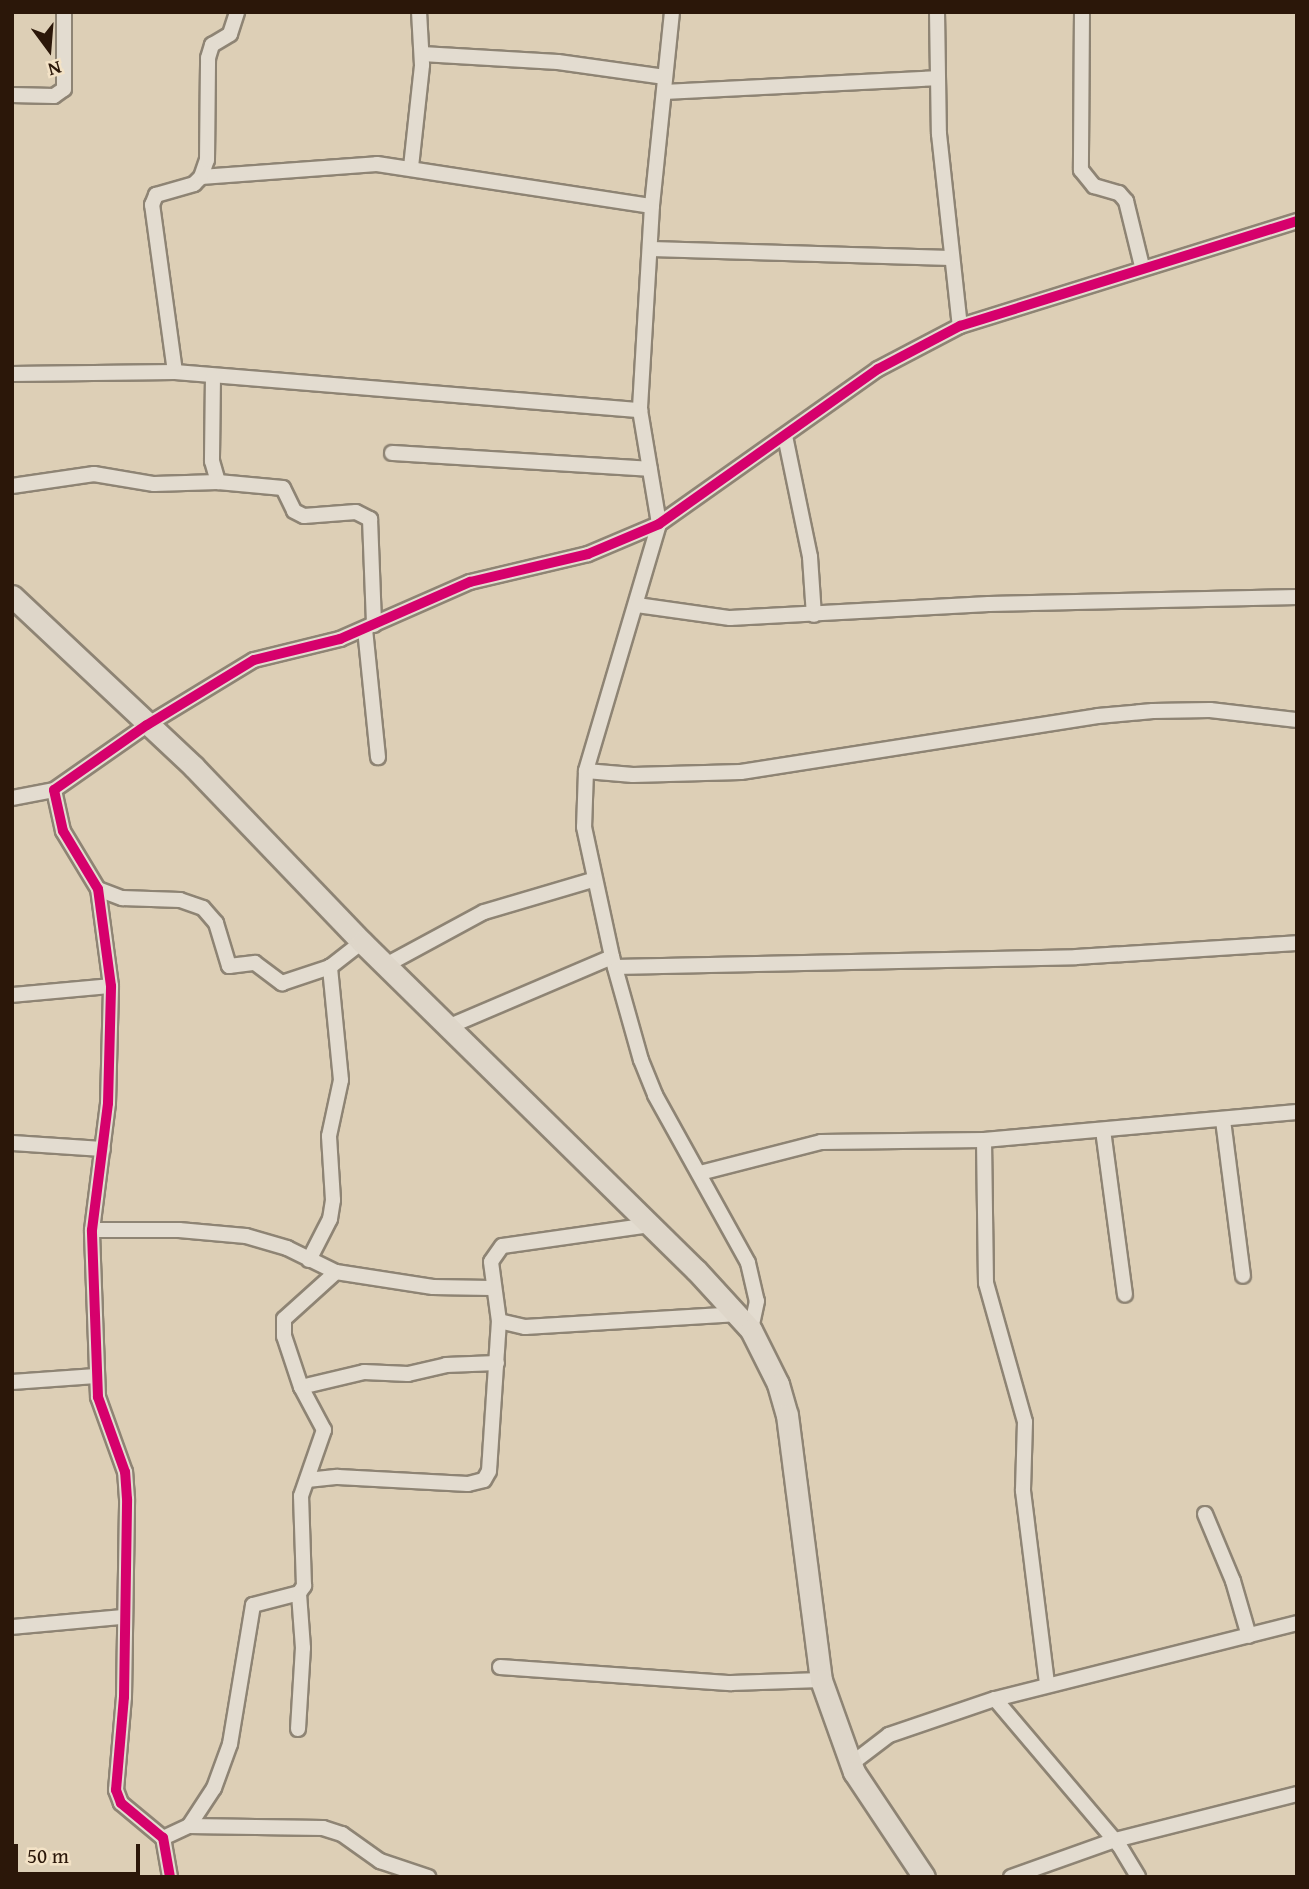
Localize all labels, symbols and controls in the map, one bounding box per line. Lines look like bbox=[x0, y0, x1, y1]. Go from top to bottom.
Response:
north arrow bbox=[14, 14, 84, 84]
text: N bbox=[45, 54, 65, 84]
scale bar bbox=[18, 1829, 144, 1873]
text: 50 m bbox=[27, 1840, 69, 1871]

